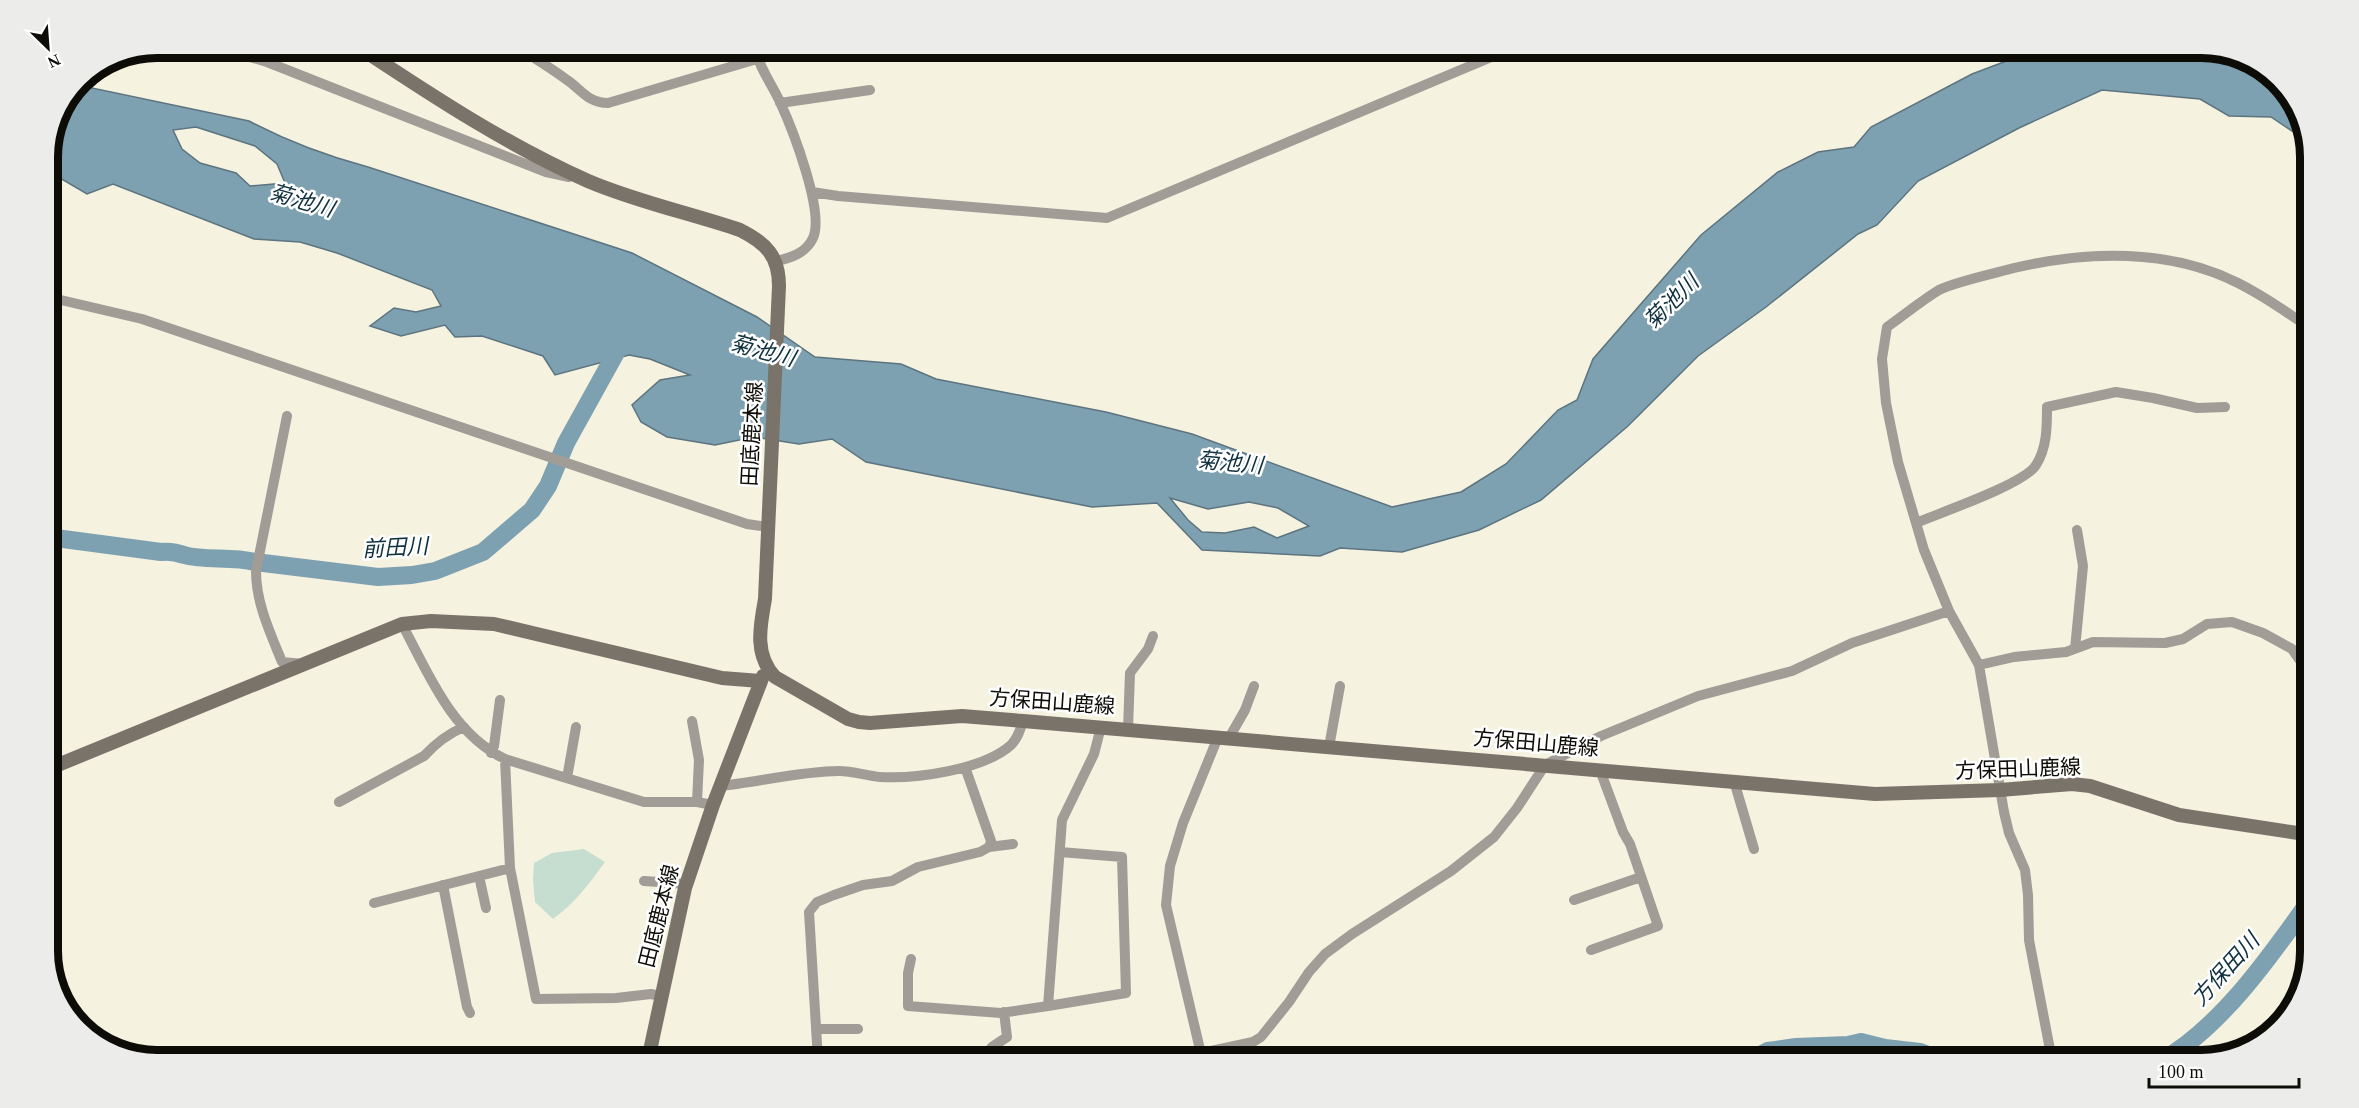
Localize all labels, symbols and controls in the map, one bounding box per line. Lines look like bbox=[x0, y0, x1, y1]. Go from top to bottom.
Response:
north arrow bbox=[18, 18, 78, 78]
text: N bbox=[45, 51, 63, 71]
water label: 菊池川 bbox=[267, 179, 339, 222]
water label: 菊池川 bbox=[1639, 268, 1705, 334]
water label: 菊池川 bbox=[728, 330, 800, 372]
street label: 田底鹿本線 bbox=[737, 381, 767, 487]
water label: 菊池川 bbox=[1196, 447, 1266, 478]
water label: 前田川 bbox=[361, 533, 431, 562]
street label: 方保田山鹿線 bbox=[988, 686, 1116, 718]
street label: 方保田山鹿線 bbox=[1472, 726, 1600, 760]
street label: 方保田山鹿線 bbox=[1955, 755, 2081, 783]
street label: 田底鹿本線 bbox=[635, 862, 683, 970]
water label: 方保田川 bbox=[2187, 927, 2265, 1010]
scale bar bbox=[2149, 1051, 2299, 1089]
text: 100 m bbox=[2158, 1062, 2204, 1082]

